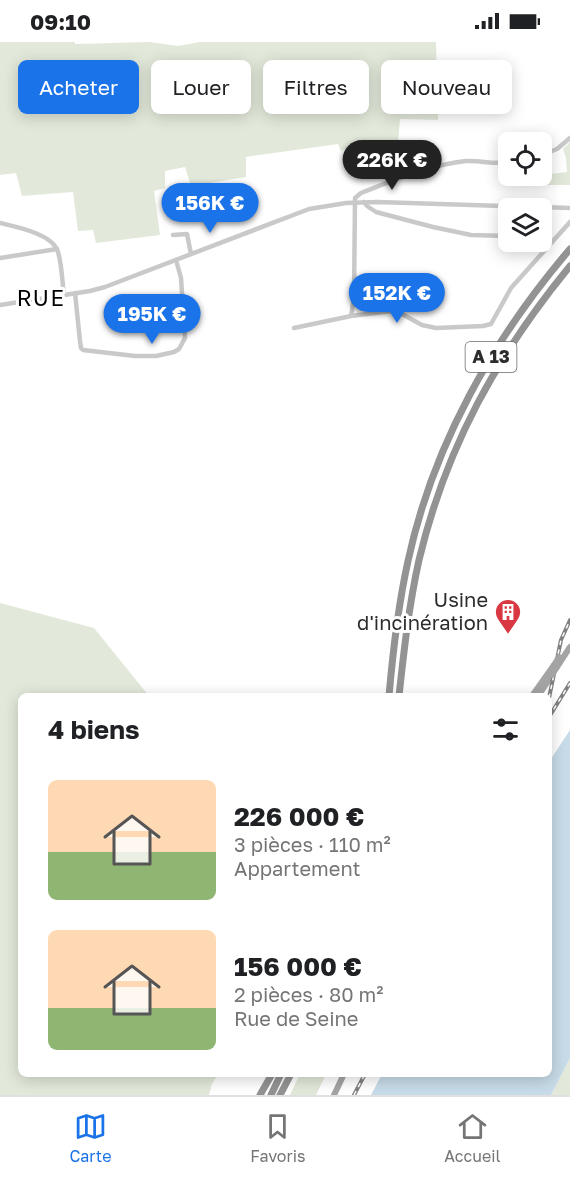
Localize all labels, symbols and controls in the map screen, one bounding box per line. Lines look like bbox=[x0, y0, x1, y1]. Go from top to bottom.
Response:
text: 09:10 bbox=[30, 8, 91, 35]
chip: Acheter bbox=[18, 60, 139, 114]
chip: Louer bbox=[151, 60, 251, 114]
chip: Filtres bbox=[263, 60, 369, 114]
chip: Nouveau bbox=[381, 60, 512, 114]
map controls bbox=[498, 132, 552, 252]
button: locate bbox=[498, 132, 552, 186]
pin: 226K € bbox=[343, 140, 441, 191]
text: 226K € bbox=[357, 147, 427, 171]
pin: 156K € bbox=[161, 183, 259, 234]
text: 156K € bbox=[176, 190, 244, 214]
button: layers bbox=[498, 198, 552, 252]
pin: 152K € bbox=[348, 273, 446, 324]
text: 152K € bbox=[363, 280, 431, 304]
district label: RUE bbox=[17, 284, 65, 311]
pin: 195K € bbox=[103, 294, 201, 345]
text: 195K € bbox=[118, 301, 186, 325]
road number: A 13 bbox=[466, 342, 516, 372]
place label: Usine d'incinération bbox=[357, 587, 488, 634]
building icon: Usine d'incinération bbox=[493, 597, 523, 635]
icon: filters bbox=[489, 713, 522, 746]
text: 4 biens bbox=[48, 714, 140, 745]
text: 226 000 € bbox=[234, 801, 364, 832]
icon: home bbox=[96, 804, 168, 876]
text: 3 pièces · 110 m² bbox=[234, 832, 391, 856]
text: Appartement bbox=[234, 856, 361, 880]
text: 156 000 € bbox=[234, 951, 362, 982]
icon: home bbox=[96, 954, 168, 1026]
text: 2 pièces · 80 m² bbox=[234, 982, 383, 1006]
text: Rue de Seine bbox=[234, 1006, 358, 1030]
tab: Carte bbox=[69, 1110, 112, 1166]
tab: Favoris bbox=[250, 1110, 305, 1166]
tab: Accueil bbox=[444, 1110, 501, 1166]

